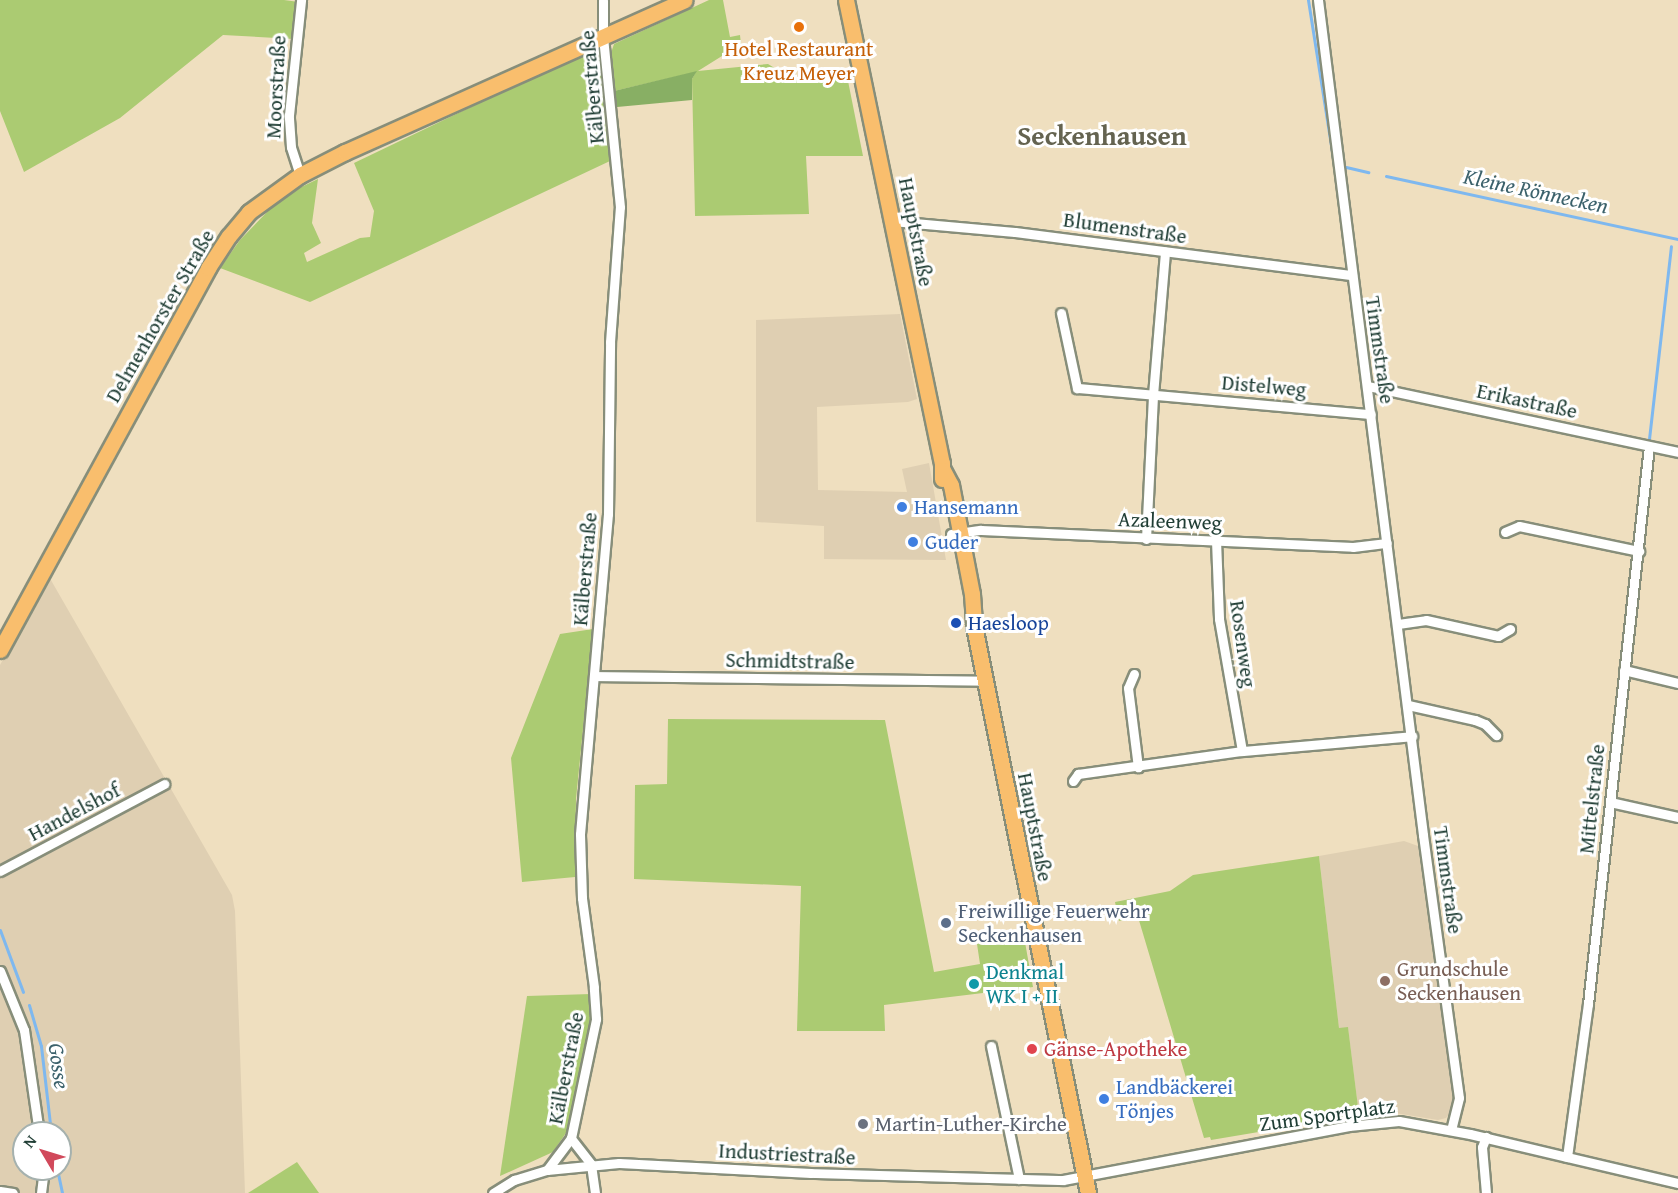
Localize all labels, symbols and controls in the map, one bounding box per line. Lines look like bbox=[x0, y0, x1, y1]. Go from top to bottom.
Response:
marker: Hotel Restaurant Kreuz Meyer bbox=[792, 20, 806, 34]
street label: Kälberstraße bbox=[574, 29, 610, 145]
street label: Moorstraße bbox=[261, 35, 291, 139]
place label: Hotel Restaurant Kreuz Meyer bbox=[725, 36, 873, 86]
district label: Seckenhausen bbox=[1017, 120, 1187, 152]
water label: Kleine Rönnecken bbox=[1461, 163, 1611, 219]
street label: Hauptstraße bbox=[893, 175, 939, 289]
street label: Blumenstraße bbox=[1062, 207, 1188, 249]
street label: Delmenhorster Straße bbox=[100, 225, 220, 407]
street label: Timmstraße bbox=[1360, 295, 1400, 405]
street label: Distelweg bbox=[1221, 370, 1307, 402]
street label: Erikastraße bbox=[1474, 378, 1580, 424]
place label: Hansemann bbox=[914, 494, 1019, 520]
marker: Hansemann bbox=[895, 500, 909, 514]
street label: Azaleenweg bbox=[1118, 507, 1222, 535]
street label: Kälberstraße bbox=[567, 511, 603, 627]
place label: Guder bbox=[925, 529, 978, 555]
marker: Guder bbox=[906, 535, 920, 549]
street label: Rosenweg bbox=[1224, 599, 1262, 689]
place label: Haesloop bbox=[968, 610, 1049, 636]
marker: Haesloop bbox=[949, 616, 963, 630]
street label: Schmidtstraße bbox=[725, 647, 855, 675]
street label: Mittelstraße bbox=[1574, 743, 1610, 855]
street label: Hauptstraße bbox=[1012, 770, 1058, 884]
street label: Handelshof bbox=[24, 777, 124, 847]
street label: Timmstraße bbox=[1428, 825, 1468, 935]
place label: Freiwillige Feuerwehr Seckenhausen bbox=[958, 898, 1150, 948]
marker: Freiwillige Feuerwehr Seckenhausen bbox=[939, 916, 953, 930]
place label: Grundschule Seckenhausen bbox=[1397, 956, 1521, 1006]
place label: Denkmal WK I + II bbox=[986, 959, 1064, 1009]
marker: Grundschule Seckenhausen bbox=[1378, 974, 1392, 988]
marker: Denkmal WK I + II bbox=[967, 977, 981, 991]
street label: Kälberstraße bbox=[543, 1010, 589, 1126]
place label: Gänse-Apotheke bbox=[1044, 1036, 1187, 1062]
water label: Gosse bbox=[43, 1041, 75, 1091]
marker: Gänse-Apotheke bbox=[1025, 1042, 1039, 1056]
place label: Landbäckerei Tönjes bbox=[1116, 1074, 1233, 1124]
marker: Landbäckerei Tönjes bbox=[1097, 1092, 1111, 1106]
street label: Zum Sportplatz bbox=[1258, 1093, 1396, 1137]
place label: Martin-Luther-Kirche bbox=[875, 1111, 1067, 1137]
marker: Martin-Luther-Kirche bbox=[856, 1117, 870, 1131]
north arrow bbox=[12, 1121, 72, 1181]
text: N bbox=[17, 1130, 42, 1153]
street label: Industriestraße bbox=[718, 1138, 856, 1170]

